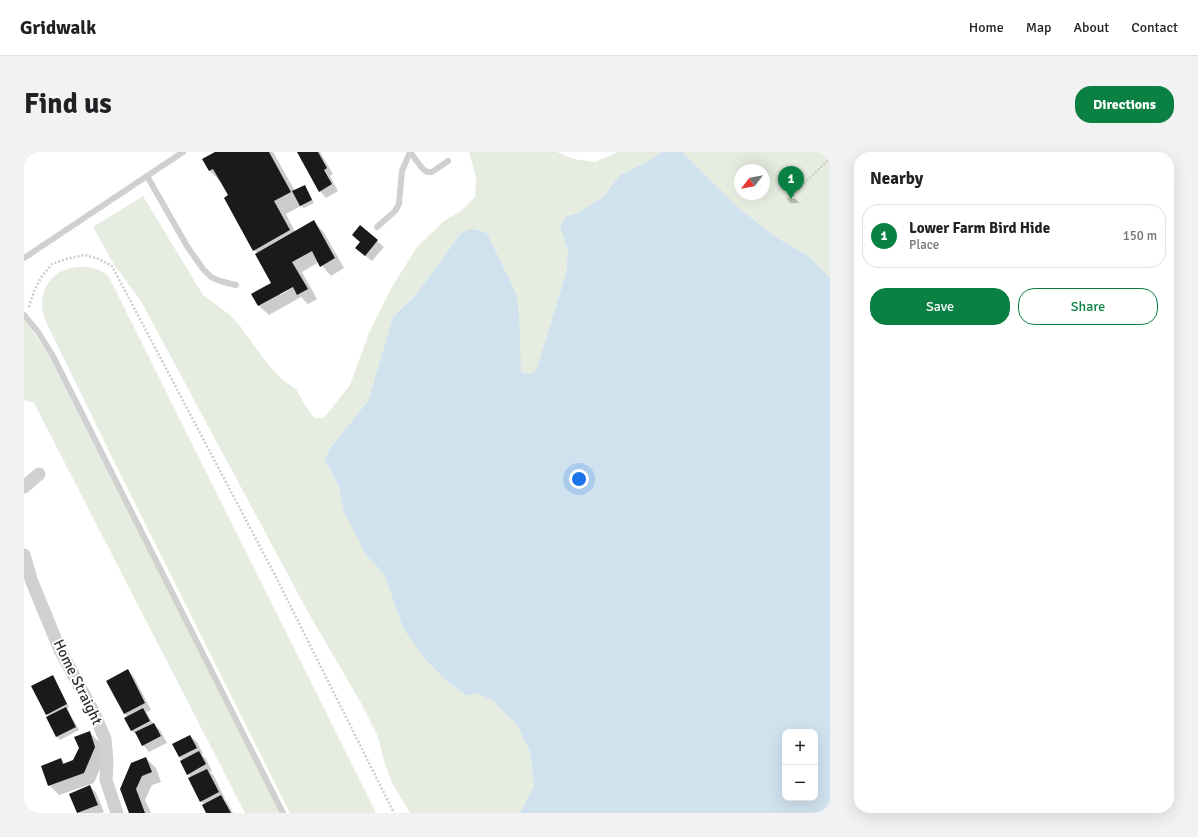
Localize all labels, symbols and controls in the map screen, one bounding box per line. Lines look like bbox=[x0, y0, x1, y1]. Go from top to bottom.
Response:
text: Gridwalk bbox=[20, 16, 96, 40]
text: Home bbox=[969, 19, 1004, 36]
text: Map bbox=[1026, 19, 1051, 36]
text: About bbox=[1073, 19, 1109, 36]
text: Contact bbox=[1131, 19, 1178, 36]
button: Directions bbox=[1075, 86, 1174, 123]
text: Find us bbox=[24, 87, 112, 121]
north arrow bbox=[734, 164, 770, 200]
pin: 1 bbox=[778, 166, 804, 199]
text: Nearby bbox=[870, 168, 923, 189]
text: Lower Farm Bird Hide bbox=[909, 219, 1050, 237]
text: 1 bbox=[880, 228, 888, 244]
text: 150 m bbox=[1123, 228, 1157, 244]
text: Place bbox=[909, 237, 939, 253]
button: Save bbox=[870, 288, 1010, 325]
button: Share bbox=[1018, 288, 1158, 325]
your location bbox=[569, 469, 589, 489]
street label: Home Straight bbox=[50, 636, 106, 728]
map controls bbox=[782, 729, 818, 801]
button: + bbox=[782, 729, 818, 765]
button: − bbox=[782, 765, 818, 801]

